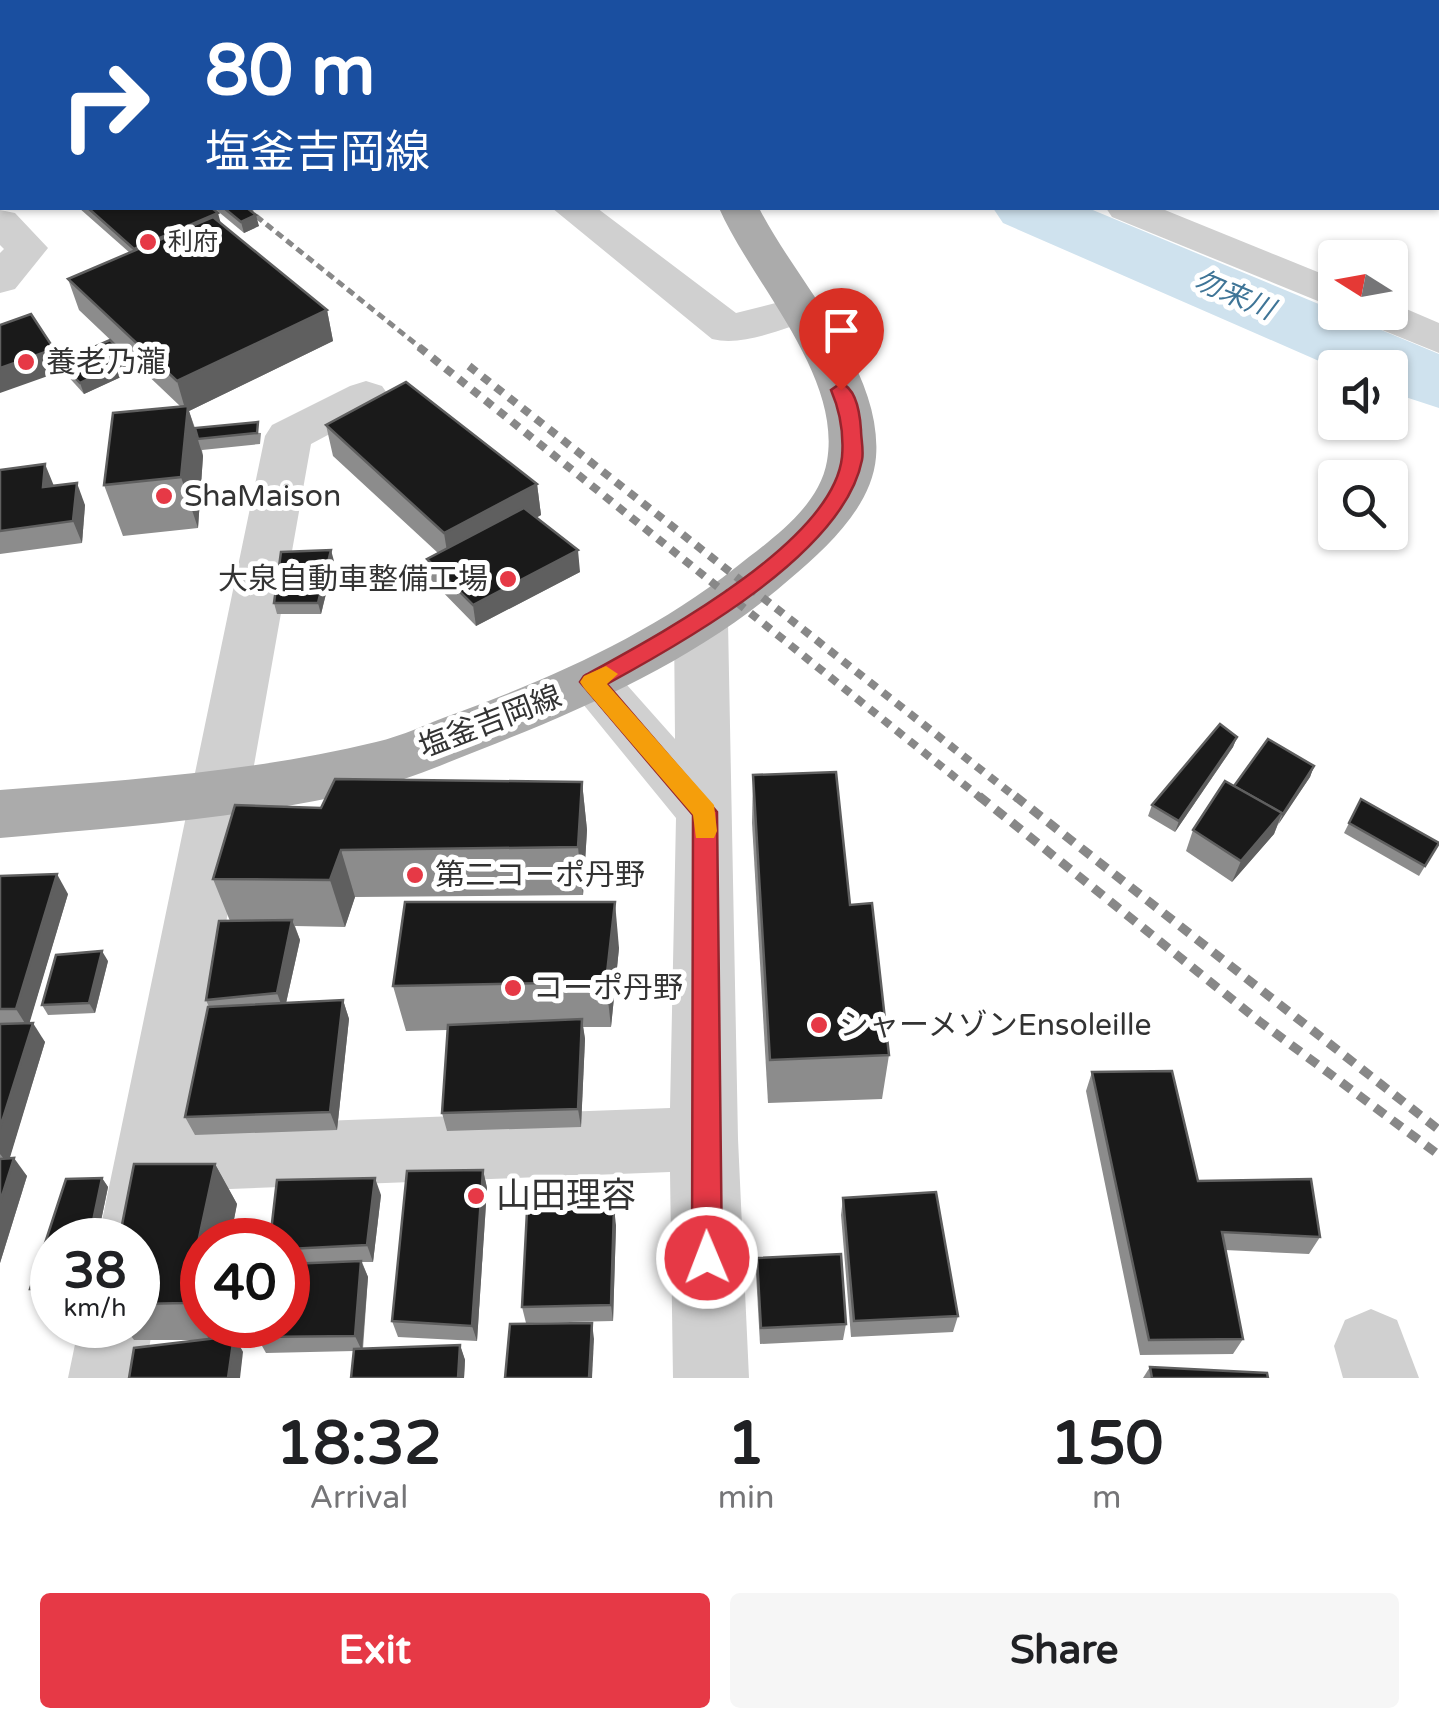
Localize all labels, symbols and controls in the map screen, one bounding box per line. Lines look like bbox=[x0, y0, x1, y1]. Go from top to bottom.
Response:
text: 80 m bbox=[205, 30, 375, 114]
icon: right bbox=[40, 40, 170, 170]
text: 塩釜吉岡線 bbox=[205, 126, 430, 180]
place label: 利府 bbox=[168, 227, 218, 257]
marker: 利府 bbox=[137, 231, 159, 253]
north arrow bbox=[1318, 240, 1408, 330]
map controls bbox=[1318, 240, 1408, 550]
water label: 勿来川 bbox=[1189, 263, 1282, 328]
pin bbox=[799, 288, 884, 391]
icon: arrive bbox=[814, 303, 869, 358]
place label: 養老乃瀧 bbox=[46, 344, 166, 381]
button: sound bbox=[1318, 350, 1408, 440]
marker: 養老乃瀧 bbox=[15, 351, 37, 373]
button: search bbox=[1318, 460, 1408, 550]
place label: ShaMaison bbox=[184, 478, 341, 515]
marker: ShaMaison bbox=[153, 485, 175, 507]
place label: 大泉自動車整備工場 bbox=[218, 561, 488, 598]
marker: 大泉自動車整備工場 bbox=[497, 568, 519, 590]
street label: 塩釜吉岡線 bbox=[413, 678, 567, 766]
place label: 第二コーポ丹野 bbox=[435, 857, 645, 894]
marker: 第二コーポ丹野 bbox=[404, 864, 426, 886]
place label: コーポ丹野 bbox=[533, 970, 683, 1007]
marker: コーポ丹野 bbox=[502, 977, 524, 999]
place label: シャーメゾンEnsoleille bbox=[839, 1007, 1151, 1044]
marker: シャーメゾンEnsoleille bbox=[808, 1014, 830, 1036]
place label: 山田理容 bbox=[496, 1175, 636, 1217]
marker: 山田理容 bbox=[465, 1185, 487, 1207]
position arrow bbox=[655, 1206, 759, 1310]
speed limit sign: 40 bbox=[180, 1218, 310, 1348]
text: 38 bbox=[64, 1241, 126, 1301]
text: km/h bbox=[64, 1293, 126, 1323]
text: 18:32 bbox=[276, 1408, 442, 1480]
text: 1 bbox=[727, 1408, 765, 1480]
text: 150 bbox=[1050, 1408, 1163, 1480]
text: Arrival bbox=[309, 1479, 408, 1517]
text: min bbox=[718, 1479, 775, 1517]
text: m bbox=[1092, 1479, 1121, 1517]
button: Exit bbox=[40, 1593, 710, 1708]
button: Share bbox=[730, 1593, 1399, 1708]

